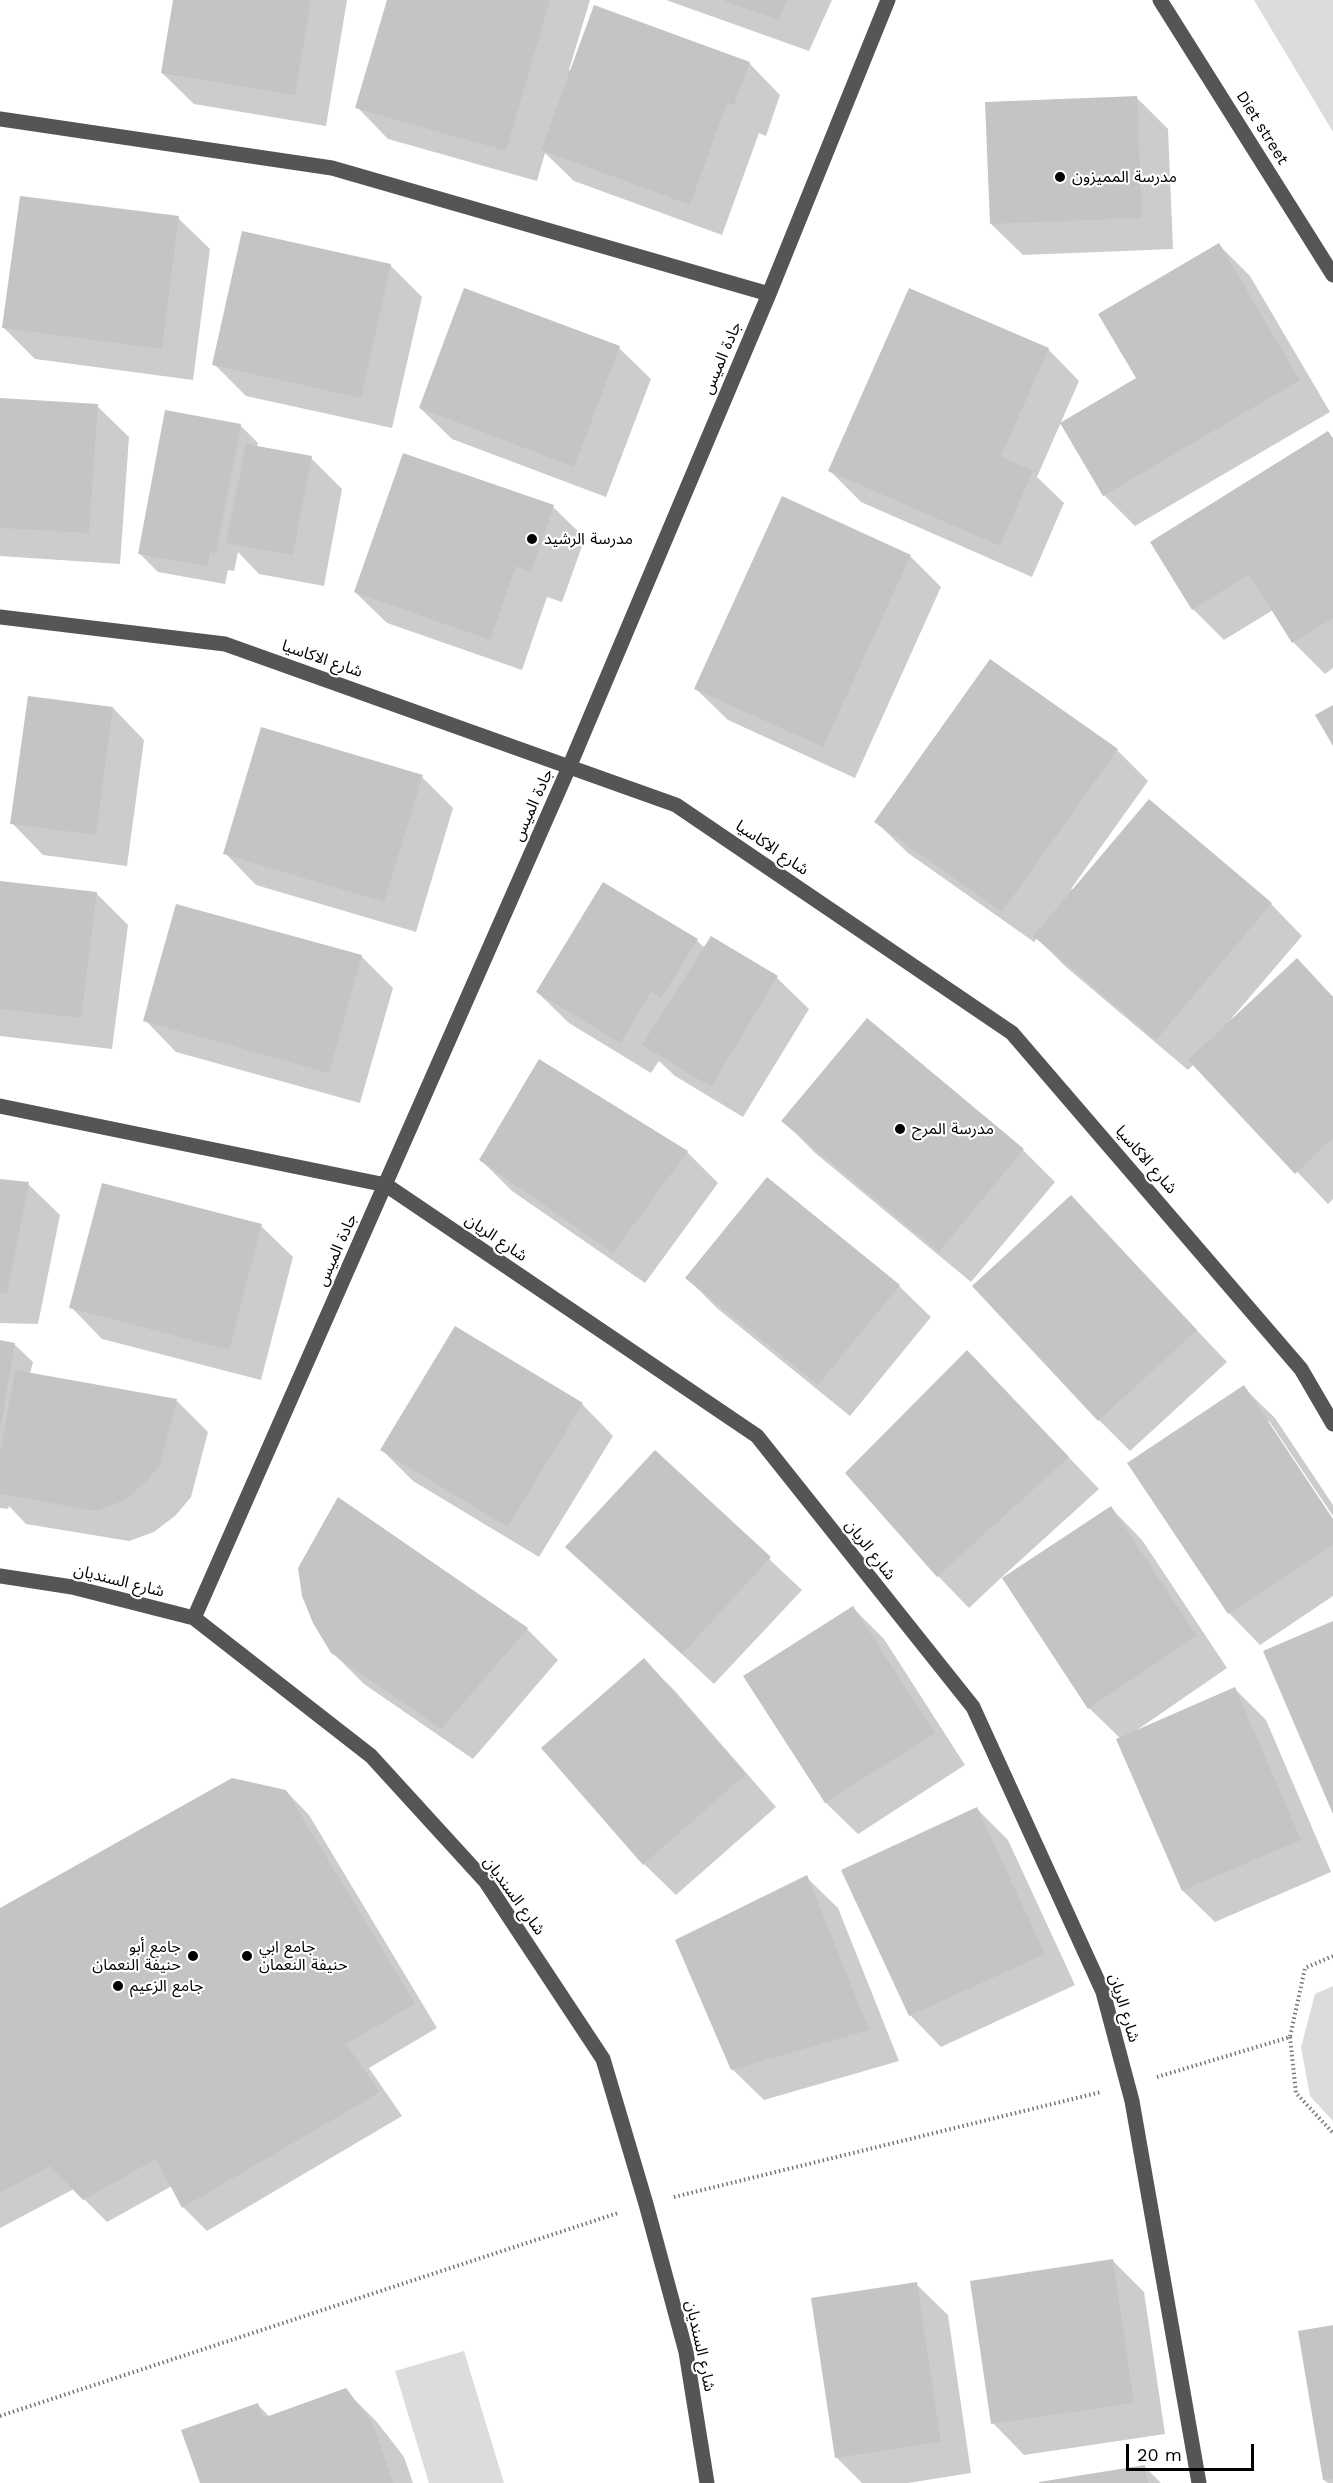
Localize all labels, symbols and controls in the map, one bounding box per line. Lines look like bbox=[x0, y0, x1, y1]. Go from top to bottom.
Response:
street label: Diet street bbox=[1232, 88, 1292, 168]
place label: مدرسة المميزون bbox=[1072, 167, 1177, 187]
marker: مدرسة المميزون bbox=[1053, 170, 1067, 184]
street label: جادة الميس bbox=[698, 319, 746, 397]
place label: مدرسة الرشيد bbox=[544, 529, 633, 549]
marker: مدرسة الرشيد bbox=[525, 532, 539, 546]
street label: شارع الاكاسيا bbox=[279, 636, 365, 682]
street label: جادة الميس bbox=[509, 766, 557, 844]
street label: شارع الاكاسيا bbox=[732, 817, 812, 879]
place label: مدرسة المرح bbox=[912, 1119, 994, 1139]
marker: مدرسة المرح bbox=[893, 1122, 907, 1136]
street label: شارع الاكاسيا bbox=[1111, 1122, 1181, 1198]
street label: شارع الريان bbox=[461, 1210, 531, 1266]
street label: جادة الميس bbox=[313, 1211, 361, 1289]
street label: شارع الريان bbox=[841, 1516, 899, 1584]
street label: شارع السنديان bbox=[72, 1560, 166, 1602]
street label: شارع السنديان bbox=[479, 1853, 549, 1939]
place label: جامع أبو حنيفة النعمان bbox=[92, 1937, 181, 1975]
place label: جامع ابي حنيفة النعمان bbox=[259, 1937, 348, 1975]
marker: جامع أبو حنيفة النعمان bbox=[186, 1949, 200, 1963]
marker: جامع ابي حنيفة النعمان bbox=[240, 1949, 254, 1963]
street label: شارع الريان bbox=[1104, 1971, 1144, 2045]
place label: جامع الزعيم bbox=[130, 1976, 203, 1996]
marker: جامع الزعيم bbox=[111, 1979, 125, 1993]
street label: شارع السنديان bbox=[681, 2299, 719, 2393]
scale bar bbox=[1129, 2432, 1256, 2470]
text: 20 m bbox=[1137, 2444, 1182, 2465]

